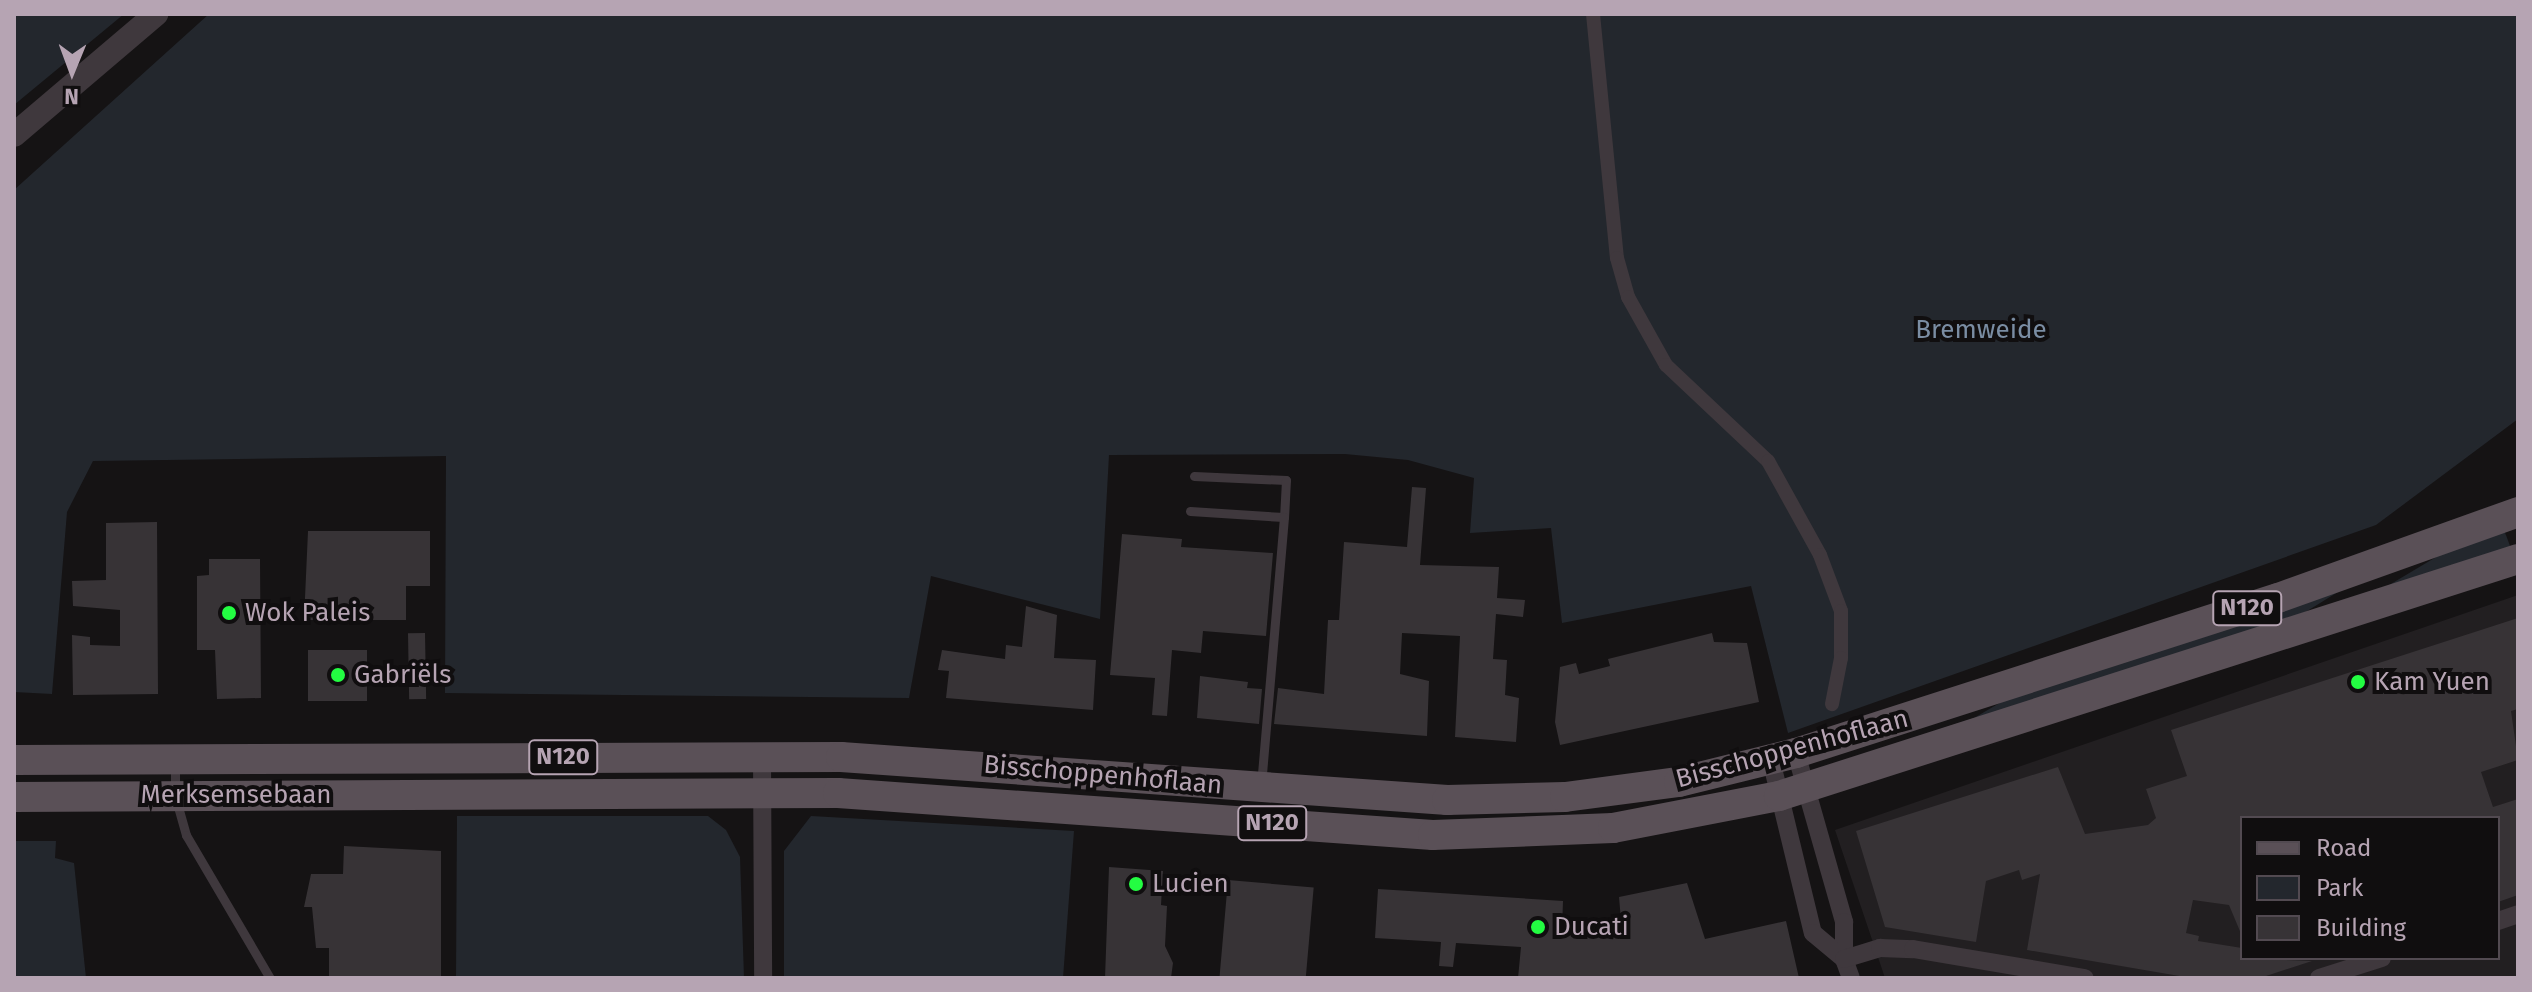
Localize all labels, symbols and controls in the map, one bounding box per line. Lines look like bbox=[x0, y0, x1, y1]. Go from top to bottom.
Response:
north arrow bbox=[32, 32, 112, 112]
text: N bbox=[64, 83, 79, 110]
park label: Bremweide bbox=[1915, 314, 2047, 346]
road number: N120 bbox=[2211, 588, 2283, 628]
place label: Wok Paleis bbox=[245, 597, 370, 629]
marker: Wok Paleis bbox=[220, 604, 238, 622]
place label: Gabriëls bbox=[354, 659, 451, 691]
marker: Gabriëls bbox=[329, 666, 347, 684]
place label: Kam Yuen bbox=[2374, 666, 2490, 698]
marker: Kam Yuen bbox=[2349, 673, 2367, 691]
street label: Bisschoppenhoflaan bbox=[1672, 703, 1912, 795]
road number: N120 bbox=[527, 737, 599, 777]
street label: Bisschoppenhoflaan bbox=[982, 749, 1224, 801]
street label: Merksemsebaan bbox=[140, 779, 332, 811]
road number: N120 bbox=[1236, 803, 1308, 843]
legend bbox=[2240, 816, 2500, 960]
text: Road bbox=[2316, 834, 2371, 862]
place label: Lucien bbox=[1152, 868, 1229, 900]
text: Park bbox=[2316, 874, 2363, 902]
marker: Lucien bbox=[1127, 875, 1145, 893]
place label: Ducati bbox=[1554, 911, 1629, 943]
text: Building bbox=[2316, 914, 2406, 942]
marker: Ducati bbox=[1529, 918, 1547, 936]

